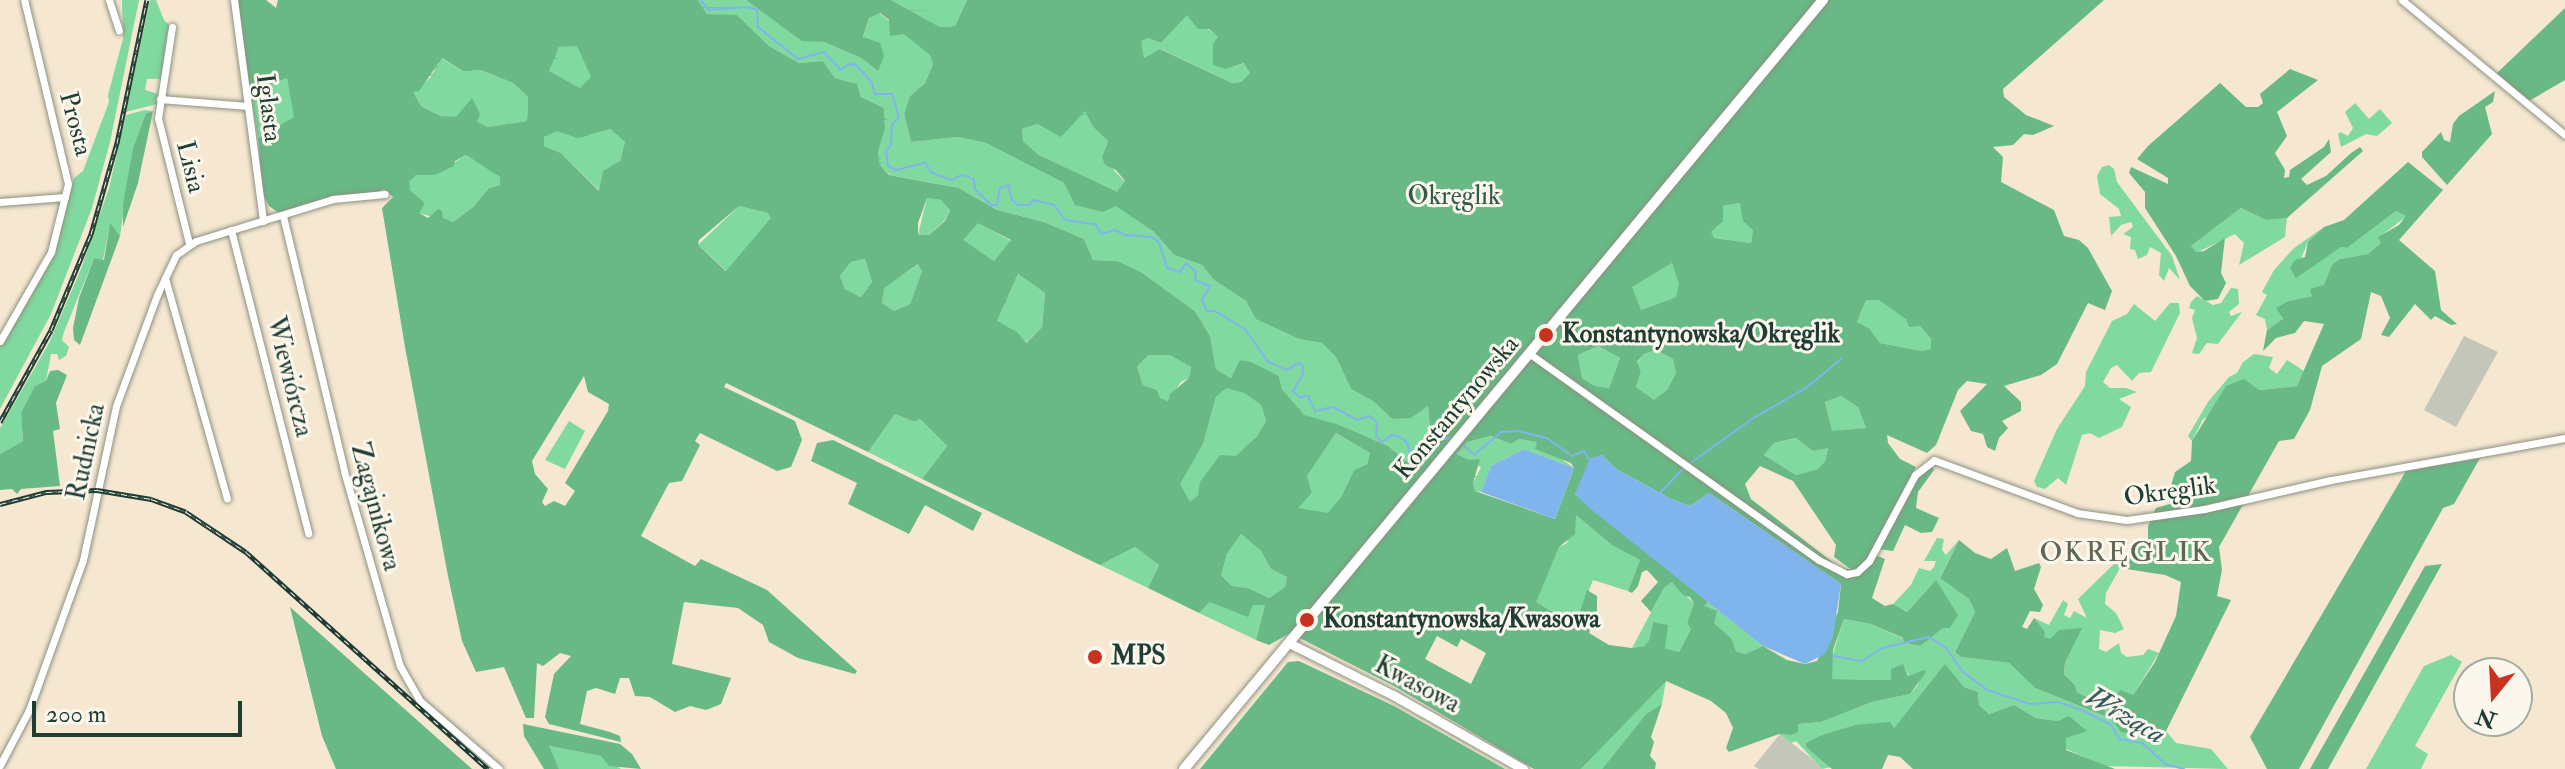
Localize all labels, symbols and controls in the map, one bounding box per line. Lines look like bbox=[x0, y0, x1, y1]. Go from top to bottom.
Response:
street label: Iglasta bbox=[248, 72, 288, 144]
street label: Prosta bbox=[52, 89, 98, 159]
street label: Lisia bbox=[169, 138, 211, 196]
park label: Okręglik bbox=[1408, 181, 1500, 213]
street label: Wiewiórcza bbox=[259, 314, 319, 440]
place label: Konstantynowska/Okręglik bbox=[1562, 319, 1840, 351]
marker: Konstantynowska/Okręglik bbox=[1537, 326, 1555, 344]
street label: Konstantynowska bbox=[1388, 330, 1526, 486]
street label: Rudnicka bbox=[62, 401, 112, 503]
street label: Zagajnikowa bbox=[343, 440, 407, 574]
street label: Okręglik bbox=[2122, 470, 2218, 514]
district label: OKRĘGLIK bbox=[2039, 536, 2213, 570]
place label: Konstantynowska/Kwasowa bbox=[1323, 604, 1600, 636]
marker: Konstantynowska/Kwasowa bbox=[1298, 611, 1316, 629]
place label: MPS bbox=[1111, 641, 1166, 673]
marker: MPS bbox=[1086, 648, 1104, 666]
street label: Kwasowa bbox=[1369, 650, 1465, 720]
north arrow bbox=[2453, 657, 2533, 737]
water label: Wrząca bbox=[2079, 680, 2171, 752]
scale bar bbox=[36, 685, 246, 735]
text: 200 m bbox=[46, 699, 106, 730]
text: N bbox=[2473, 702, 2500, 734]

